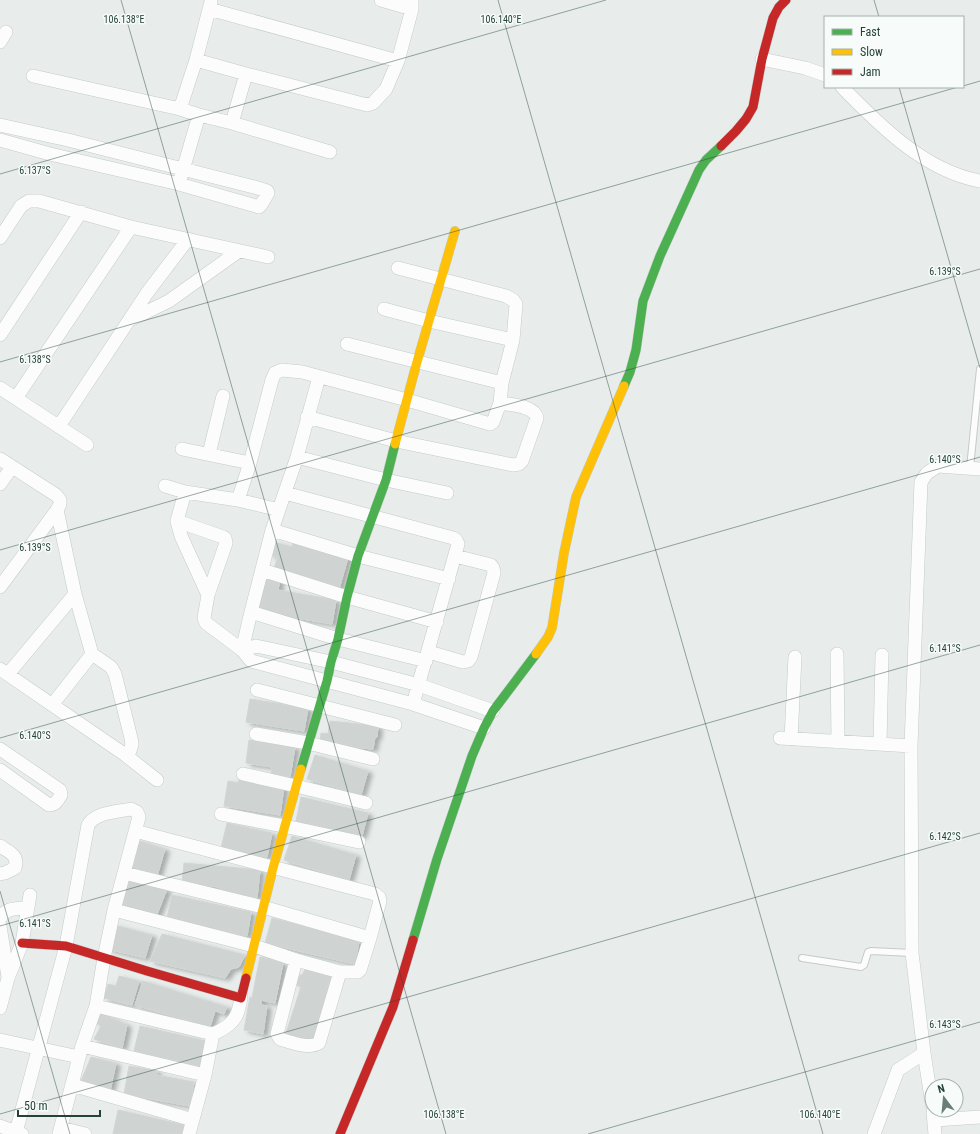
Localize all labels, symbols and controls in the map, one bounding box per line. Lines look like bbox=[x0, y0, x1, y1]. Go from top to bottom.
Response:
text: 106.138°E bbox=[104, 14, 145, 25]
text: 106.140°E bbox=[481, 14, 522, 25]
legend bbox=[824, 16, 964, 88]
text: Fast bbox=[860, 25, 881, 39]
text: Slow bbox=[860, 45, 883, 59]
text: Jam bbox=[860, 65, 881, 79]
text: 6.137°S bbox=[19, 165, 51, 176]
text: 6.139°S bbox=[929, 266, 961, 277]
text: 6.138°S bbox=[19, 354, 51, 365]
text: 6.140°S bbox=[929, 454, 961, 465]
text: 6.139°S bbox=[19, 542, 51, 553]
text: 6.141°S bbox=[929, 643, 961, 654]
text: 6.140°S bbox=[19, 730, 51, 741]
text: 6.142°S bbox=[929, 831, 961, 842]
text: 6.141°S bbox=[19, 918, 51, 929]
text: 6.143°S bbox=[929, 1019, 961, 1030]
north arrow bbox=[924, 1078, 964, 1118]
text: N bbox=[936, 1082, 947, 1096]
scale bar bbox=[18, 1092, 100, 1118]
text: 50 m bbox=[24, 1099, 48, 1113]
text: 106.138°E bbox=[424, 1109, 465, 1120]
text: 106.140°E bbox=[800, 1109, 841, 1120]

